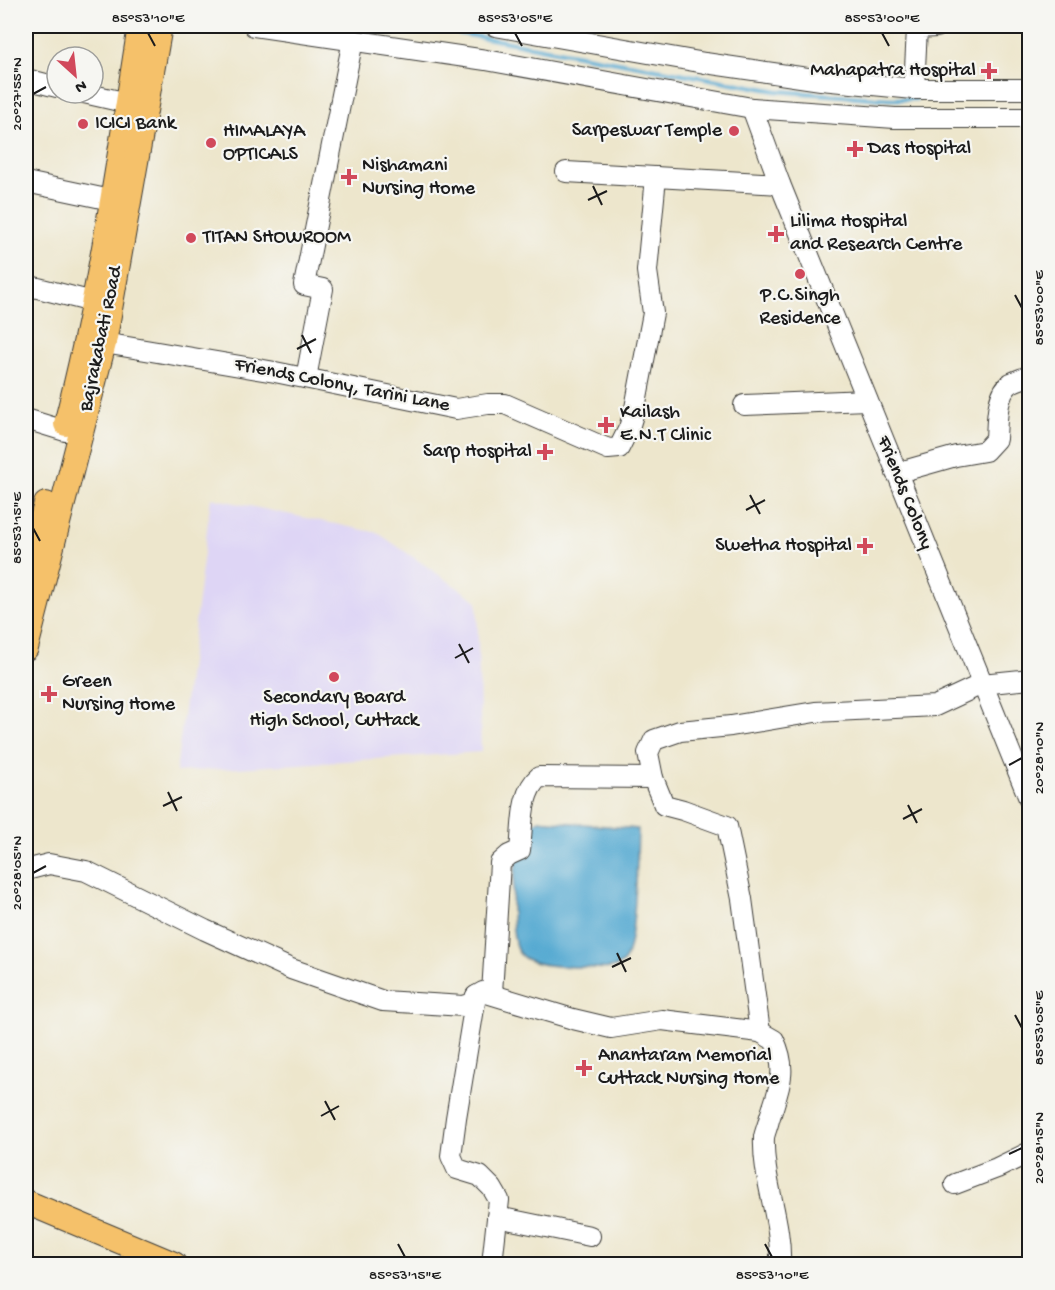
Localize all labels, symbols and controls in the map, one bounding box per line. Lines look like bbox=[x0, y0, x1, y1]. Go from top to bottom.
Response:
text: 85°53'10"E bbox=[112, 10, 185, 28]
text: 85°53'05"E bbox=[478, 10, 553, 28]
text: 85°53'00"E bbox=[845, 10, 920, 28]
north arrow bbox=[45, 45, 105, 105]
text: 20°27'55"N bbox=[9, 57, 27, 131]
place label: Mahapatra Hospital bbox=[810, 60, 976, 83]
marker: Mahapatra Hospital bbox=[980, 62, 998, 80]
text: N bbox=[71, 74, 89, 96]
place label: ICICI Bank bbox=[95, 113, 178, 136]
marker: ICICI Bank bbox=[76, 117, 90, 131]
place label: Sarpeswar Temple bbox=[572, 120, 723, 143]
place label: HIMALAYA OPTICALS bbox=[223, 121, 306, 167]
marker: Sarpeswar Temple bbox=[727, 124, 741, 138]
marker: HIMALAYA OPTICALS bbox=[204, 136, 218, 150]
place label: Das Hospital bbox=[866, 138, 971, 161]
marker: Das Hospital bbox=[846, 140, 864, 158]
place label: Nishamani Nursing Home bbox=[362, 155, 476, 201]
marker: Nishamani Nursing Home bbox=[340, 168, 358, 186]
place label: Lilima Hospital and Research Centre bbox=[790, 211, 963, 257]
marker: Lilima Hospital and Research Centre bbox=[767, 225, 785, 243]
place label: TITAN SHOWROOM bbox=[202, 227, 351, 250]
marker: TITAN SHOWROOM bbox=[184, 231, 198, 245]
street label: Bajrakabati Road bbox=[75, 262, 129, 415]
marker: P.C.Singh Residence bbox=[793, 267, 807, 281]
text: 85°53'00"E bbox=[1031, 270, 1049, 345]
place label: P.C.Singh Residence bbox=[759, 285, 841, 331]
street label: Friends Colony, Tarini Lane bbox=[231, 354, 452, 418]
place label: Kailash E.N.T Clinic bbox=[620, 402, 712, 448]
marker: Kailash E.N.T Clinic bbox=[597, 416, 615, 434]
street label: Friends Colony bbox=[870, 432, 937, 553]
place label: Sarp Hospital bbox=[423, 441, 532, 464]
marker: Sarp Hospital bbox=[536, 443, 554, 461]
text: 85°53'15"E bbox=[9, 491, 27, 564]
place label: Swetha Hospital bbox=[715, 535, 852, 558]
marker: Swetha Hospital bbox=[856, 537, 874, 555]
marker: Secondary Board High School, Cuttack bbox=[327, 670, 341, 684]
place label: Green Nursing Home bbox=[62, 671, 176, 717]
marker: Green Nursing Home bbox=[40, 685, 58, 703]
place label: Secondary Board High School, Cuttack bbox=[250, 687, 421, 733]
text: 20°28'10"N bbox=[1031, 721, 1049, 794]
text: 20°28'05"N bbox=[9, 836, 27, 910]
text: 85°53'05"E bbox=[1031, 990, 1049, 1065]
place label: Anantaram Memorial Cuttack Nursing Home bbox=[598, 1045, 780, 1091]
marker: Anantaram Memorial Cuttack Nursing Home bbox=[575, 1059, 593, 1077]
text: 20°28'15"N bbox=[1031, 1112, 1049, 1184]
text: 85°53'15"E bbox=[369, 1267, 442, 1285]
text: 85°53'10"E bbox=[736, 1267, 809, 1285]

